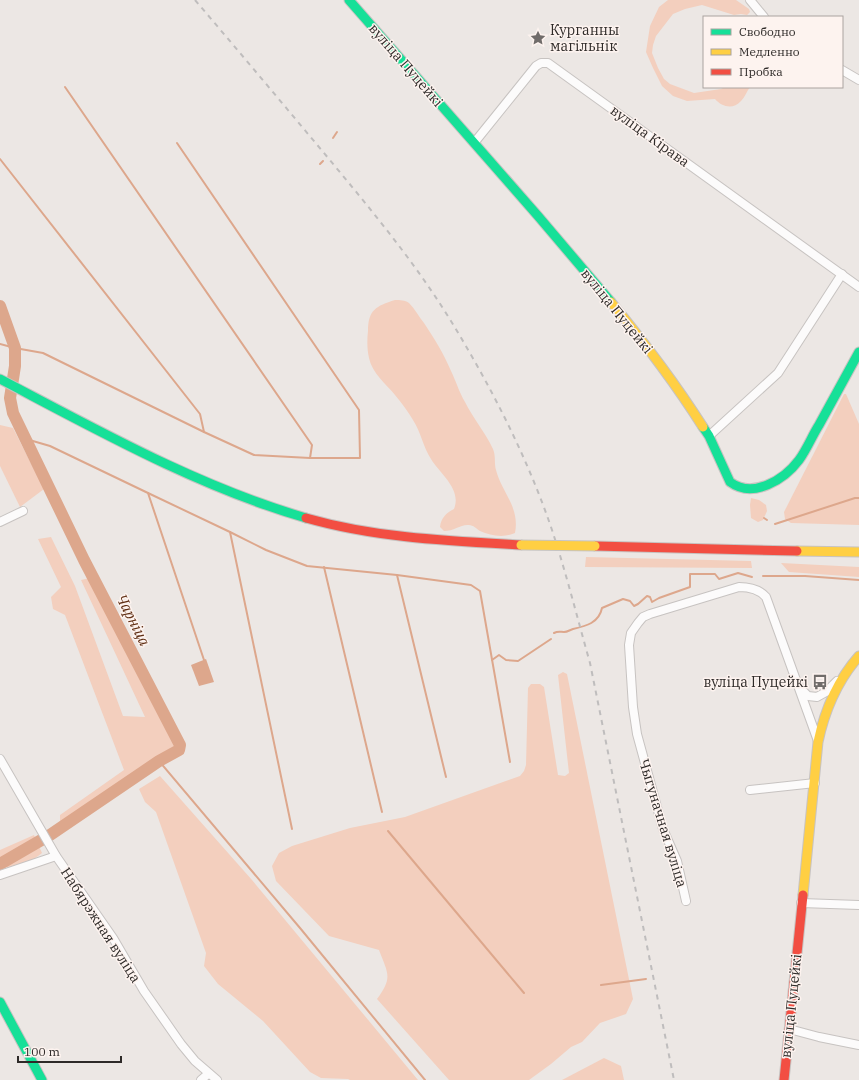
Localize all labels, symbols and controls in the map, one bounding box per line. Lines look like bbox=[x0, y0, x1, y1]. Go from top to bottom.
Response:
legend bbox=[703, 16, 843, 88]
street label: вуліца Пуцейкі bbox=[365, 20, 447, 110]
place label: Курганны магільнік bbox=[550, 21, 619, 55]
text: Свободно bbox=[739, 24, 796, 39]
place icon: Курганны магільнік bbox=[529, 29, 547, 47]
text: Медленно bbox=[739, 44, 800, 59]
text: Пробка bbox=[739, 64, 783, 79]
street label: вуліца Кірава bbox=[607, 101, 693, 171]
street label: вуліца Пуцейкі bbox=[577, 265, 657, 357]
water label: Чарніца bbox=[112, 591, 155, 650]
place label: вуліца Пуцейкі bbox=[704, 673, 808, 691]
bus stop icon: вуліца Пуцейкі bbox=[811, 673, 829, 691]
street label: Чыгуначная вуліца bbox=[635, 757, 691, 890]
street label: Набярэжная вуліца bbox=[57, 864, 145, 986]
street label: вуліца Пуцейкі bbox=[777, 953, 805, 1059]
scale bar bbox=[18, 1038, 121, 1064]
text: 100 m bbox=[24, 1044, 60, 1059]

